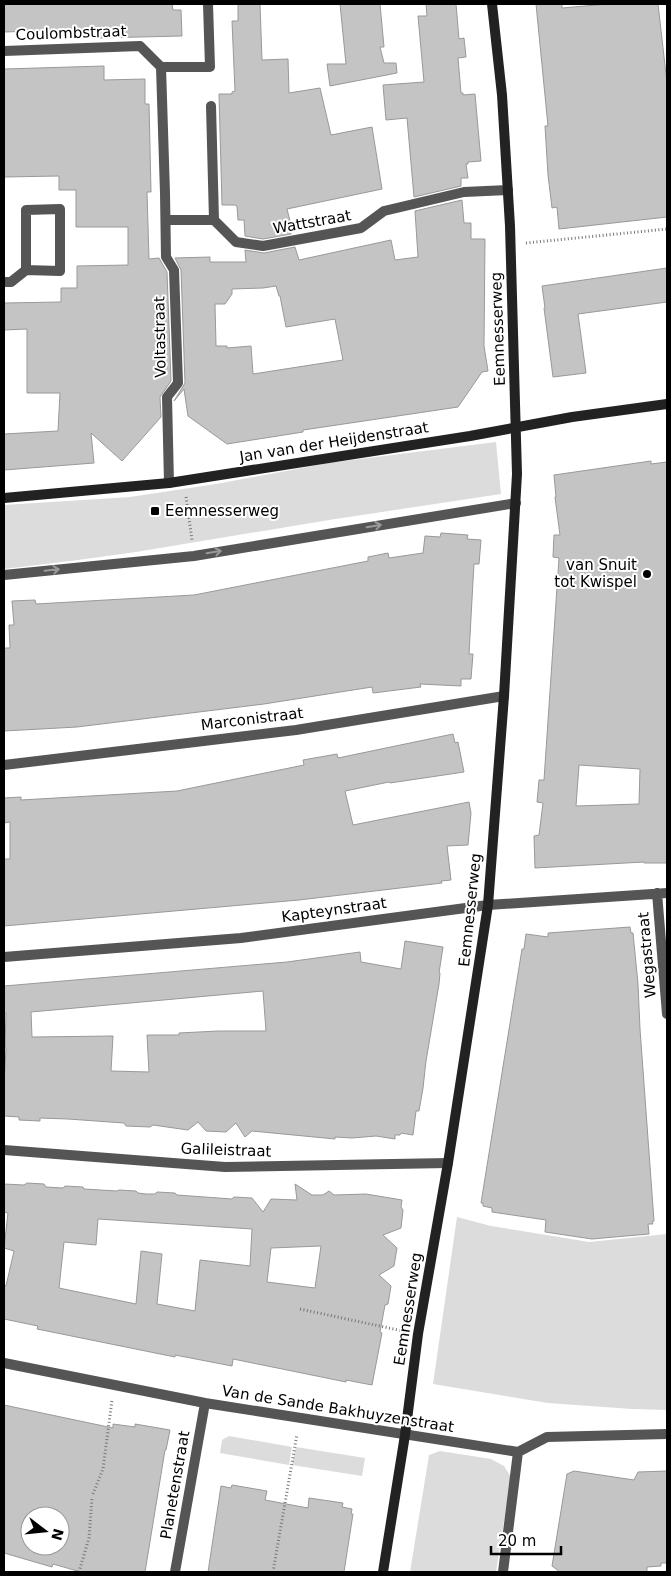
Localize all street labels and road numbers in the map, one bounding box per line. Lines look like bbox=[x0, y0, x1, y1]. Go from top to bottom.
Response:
street label: Coulombstraat bbox=[15, 22, 127, 44]
street label: Wattstraat bbox=[272, 206, 353, 238]
street label: Eemnesserweg bbox=[487, 272, 509, 386]
street label: Voltastraat bbox=[150, 296, 170, 378]
street label: Jan van der Heijdenstraat bbox=[237, 418, 430, 466]
street label: Marconistraat bbox=[200, 704, 304, 734]
street label: Eemnesserweg bbox=[455, 852, 485, 968]
street label: Kapteynstraat bbox=[280, 894, 388, 926]
street label: Wegastraat bbox=[634, 911, 660, 999]
street label: Galileistraat bbox=[180, 1139, 272, 1161]
street label: Eemnesserweg bbox=[390, 1251, 426, 1367]
street label: Van de Sande Bakhuyzenstraat bbox=[221, 1382, 455, 1436]
street label: Planetenstraat bbox=[157, 1429, 193, 1541]

